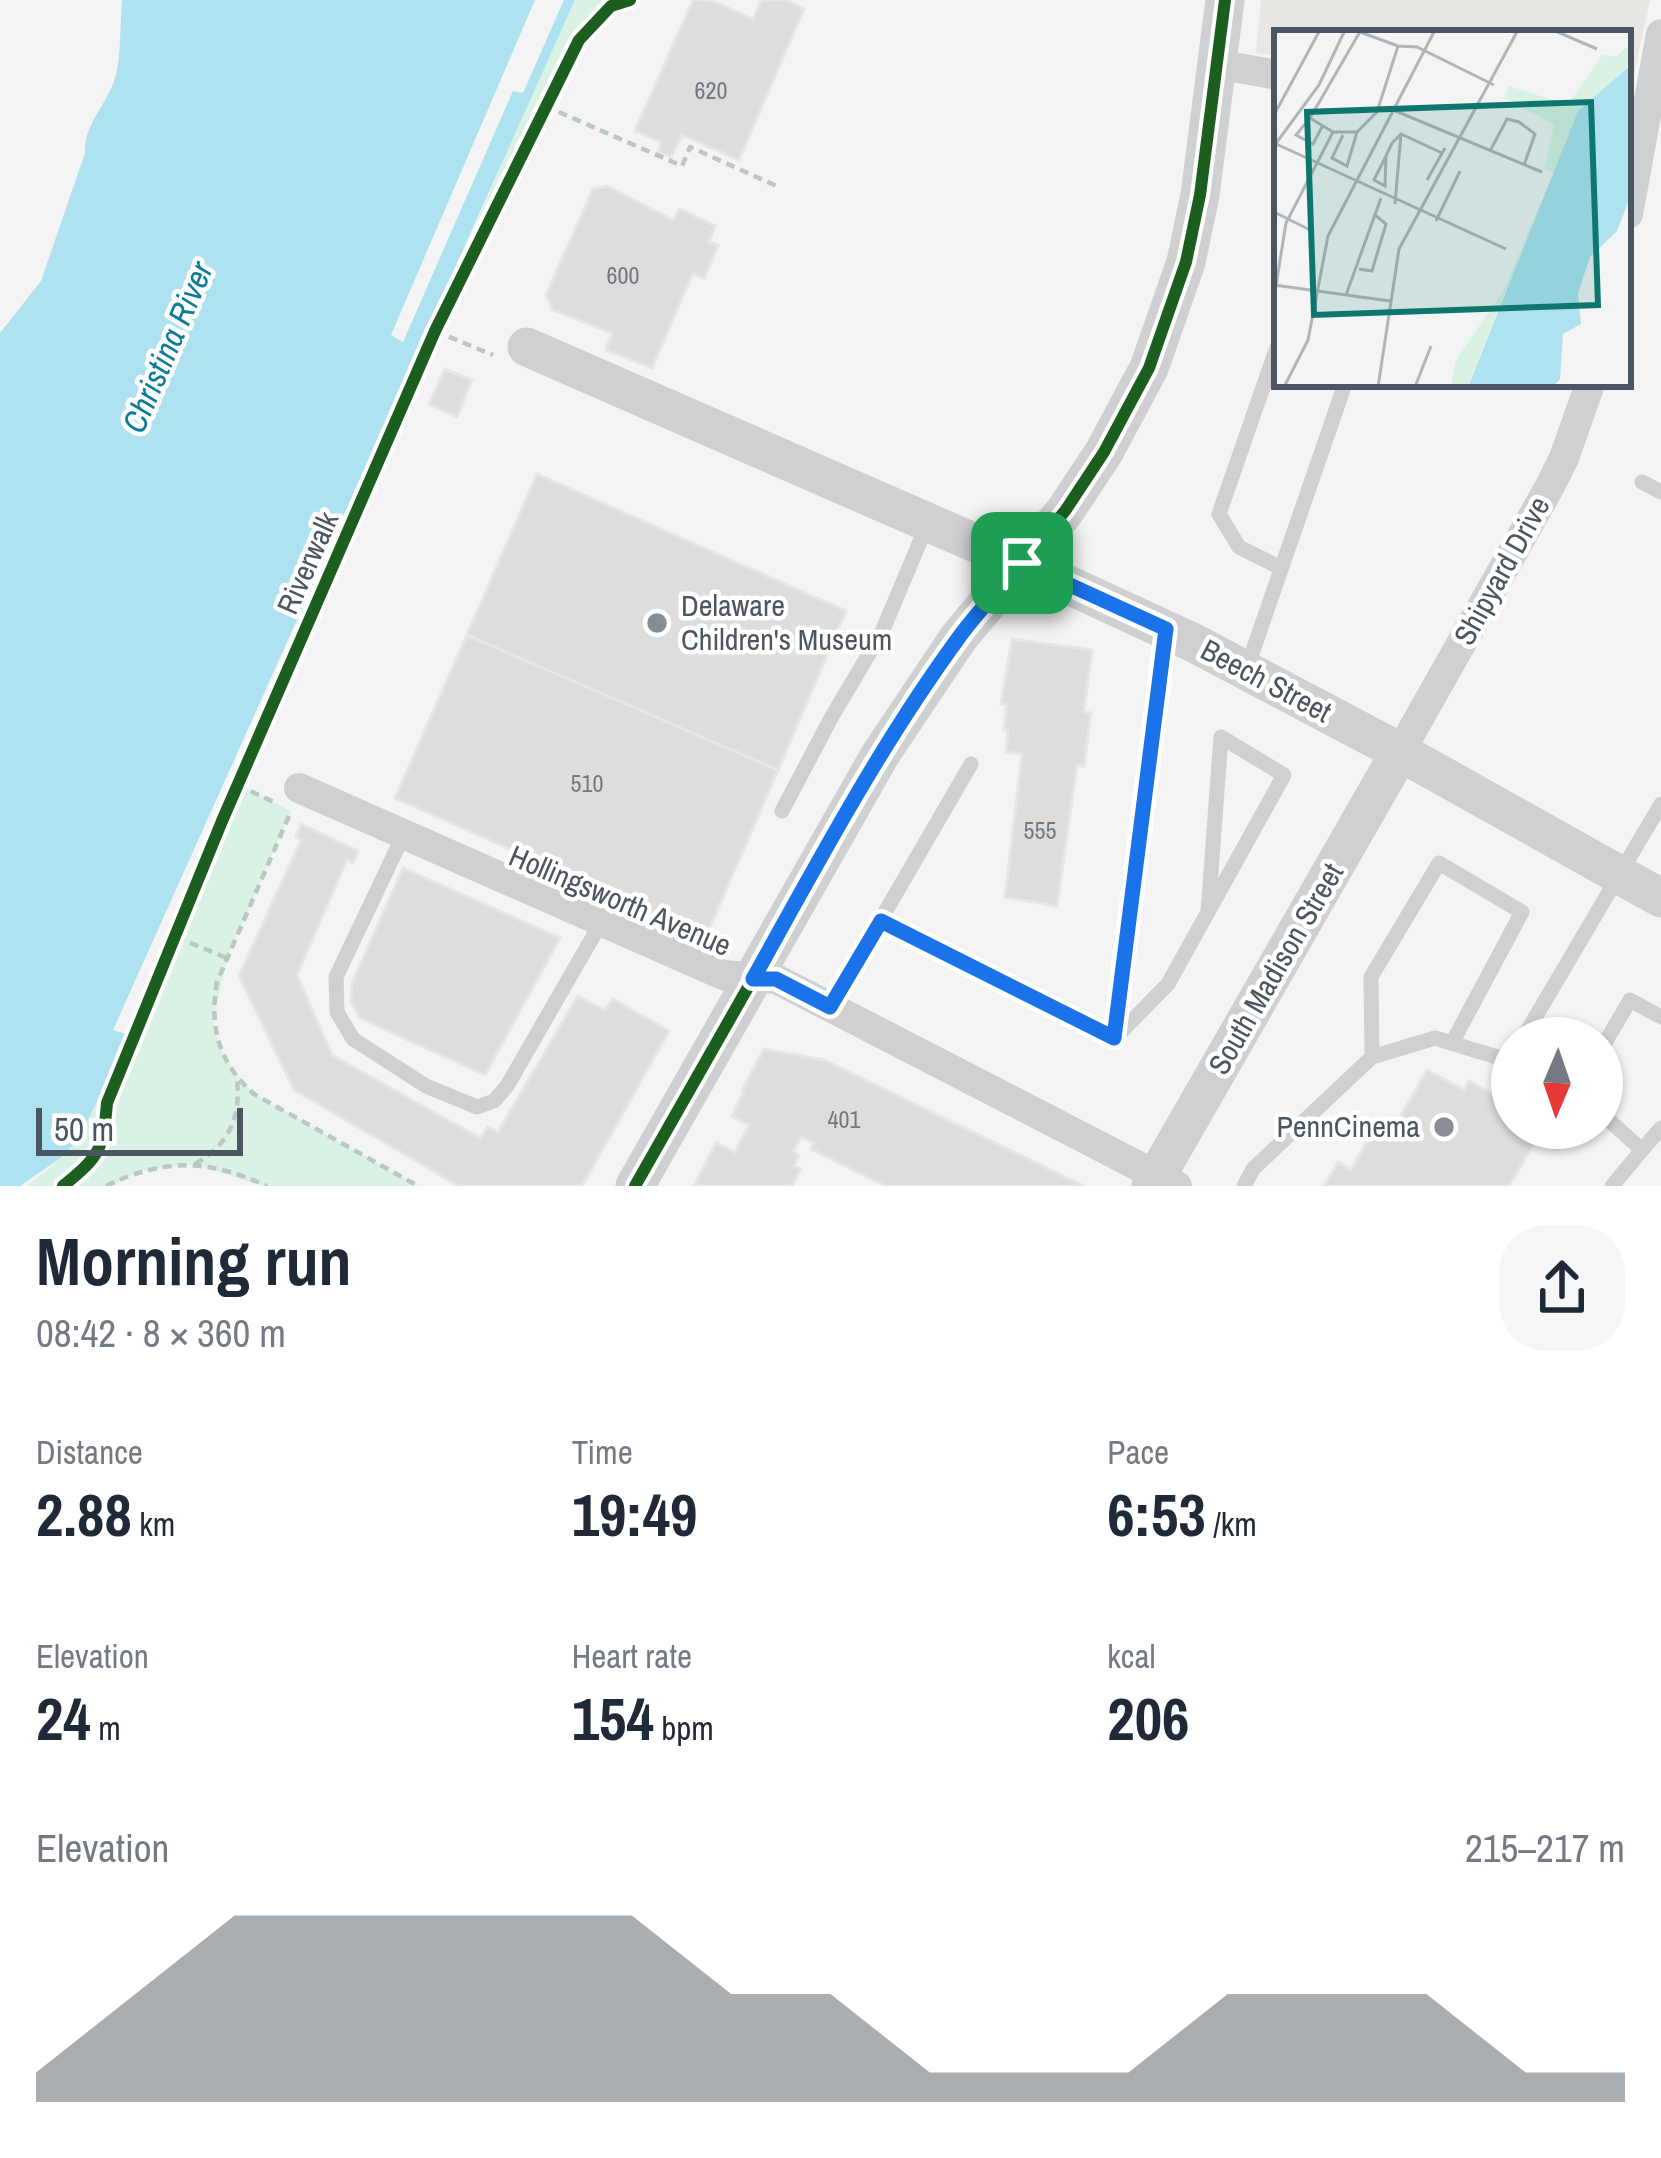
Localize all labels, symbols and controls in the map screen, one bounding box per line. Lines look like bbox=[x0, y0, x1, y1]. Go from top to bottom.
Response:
inset map bbox=[1274, 30, 1631, 387]
house number: 620 bbox=[695, 74, 727, 106]
water label: Christina River bbox=[111, 254, 223, 439]
house number: 600 bbox=[607, 259, 639, 291]
street label: Shipyard Drive bbox=[1444, 489, 1558, 652]
street label: Riverwalk bbox=[267, 505, 348, 620]
pin bbox=[971, 512, 1073, 614]
icon: arrive bbox=[989, 530, 1055, 596]
place label: Delaware Children's Museum bbox=[681, 585, 892, 659]
marker: Delaware Children's Museum bbox=[644, 610, 670, 636]
street label: Beech Street bbox=[1194, 629, 1339, 731]
house number: 510 bbox=[571, 767, 603, 799]
house number: 555 bbox=[1024, 814, 1056, 846]
street label: Hollingsworth Avenue bbox=[503, 835, 738, 965]
street label: South Madison Street bbox=[1198, 855, 1352, 1082]
north arrow bbox=[1491, 1017, 1623, 1149]
map controls bbox=[1491, 1017, 1623, 1149]
scale bar bbox=[36, 1102, 243, 1155]
house number: 401 bbox=[828, 1103, 860, 1135]
place label: PennCinema bbox=[1276, 1106, 1420, 1146]
text: 50 m bbox=[54, 1107, 114, 1151]
marker: PennCinema bbox=[1431, 1114, 1457, 1140]
text: Morning run bbox=[36, 1217, 352, 1306]
button: share bbox=[1499, 1225, 1625, 1351]
text: 08:42 · 8 × 360 m bbox=[36, 1307, 286, 1359]
text: Distance bbox=[36, 1430, 143, 1474]
text: Time bbox=[572, 1430, 633, 1474]
text: Pace bbox=[1107, 1430, 1169, 1474]
text: 2.88 bbox=[36, 1474, 132, 1555]
text: 19:49 bbox=[572, 1474, 697, 1555]
text: 6:53 bbox=[1107, 1474, 1206, 1555]
text: km bbox=[132, 1502, 175, 1546]
text: /km bbox=[1206, 1502, 1257, 1546]
text: Elevation bbox=[36, 1634, 149, 1678]
text: Heart rate bbox=[572, 1634, 692, 1678]
text: kcal bbox=[1107, 1634, 1155, 1678]
text: 24 bbox=[36, 1678, 91, 1759]
text: 154 bbox=[572, 1678, 654, 1759]
text: 206 bbox=[1107, 1678, 1189, 1759]
text: m bbox=[91, 1706, 121, 1750]
text: bpm bbox=[654, 1706, 714, 1750]
text: Elevation bbox=[36, 1822, 169, 1874]
text: 215–217 m bbox=[1465, 1822, 1625, 1874]

